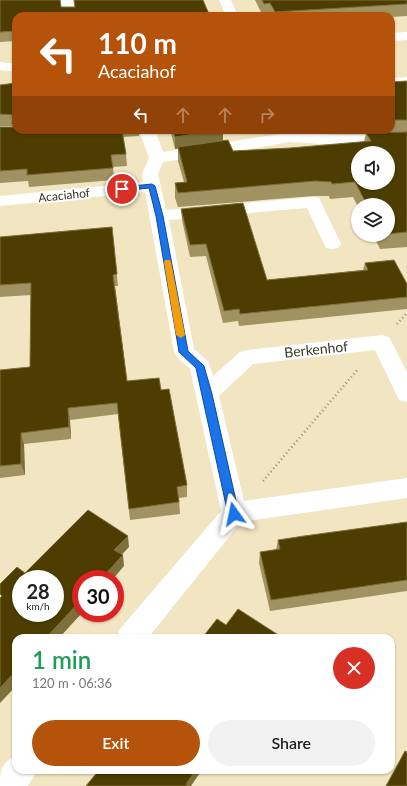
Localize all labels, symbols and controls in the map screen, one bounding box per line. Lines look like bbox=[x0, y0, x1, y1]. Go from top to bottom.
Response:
text: 110 m bbox=[98, 26, 177, 60]
icon: left bbox=[32, 28, 84, 80]
text: Acaciahof bbox=[98, 60, 176, 82]
icon: left bbox=[130, 104, 152, 126]
icon: ahead bbox=[172, 104, 194, 126]
icon: ahead bbox=[214, 104, 236, 126]
icon: right bbox=[256, 104, 278, 126]
map controls bbox=[351, 146, 395, 242]
button: sound bbox=[351, 146, 395, 190]
pin bbox=[105, 172, 139, 206]
icon: arrive bbox=[111, 178, 133, 200]
street label: Acaciahof bbox=[37, 185, 91, 205]
button: layers bbox=[351, 198, 395, 242]
street label: Berkenhof bbox=[283, 337, 349, 361]
position arrow bbox=[213, 493, 255, 535]
speed limit sign: 30 bbox=[72, 570, 124, 622]
text: 28 bbox=[26, 579, 50, 603]
text: km/h bbox=[26, 600, 50, 612]
text: 1 min bbox=[32, 645, 91, 674]
button: close bbox=[333, 647, 375, 689]
text: 120 m · 06:36 bbox=[32, 675, 112, 691]
button: Exit bbox=[32, 720, 200, 766]
button: Share bbox=[208, 720, 375, 766]

